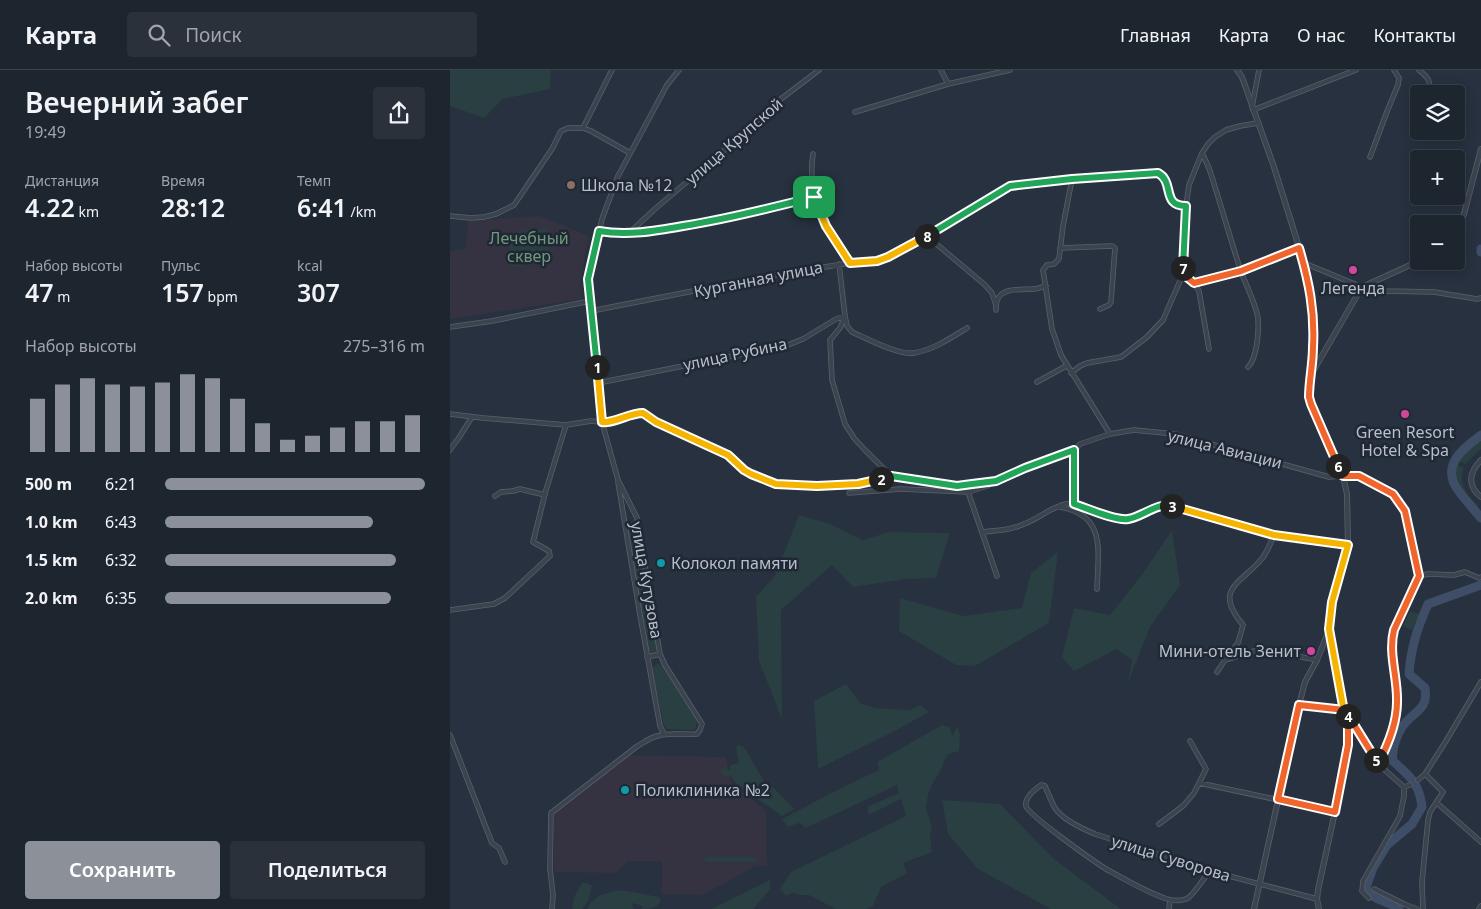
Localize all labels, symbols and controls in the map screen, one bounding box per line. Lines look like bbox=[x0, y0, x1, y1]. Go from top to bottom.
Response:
search box bbox=[127, 12, 477, 57]
text: Карта bbox=[25, 18, 97, 51]
icon: search bbox=[145, 21, 173, 49]
text: Поиск bbox=[185, 22, 242, 48]
text: Главная bbox=[1120, 23, 1191, 47]
text: Карта bbox=[1219, 23, 1269, 47]
text: О нас bbox=[1297, 23, 1345, 47]
text: Контакты bbox=[1373, 23, 1456, 47]
text: Вечерний забег bbox=[25, 83, 248, 121]
map controls bbox=[1410, 85, 1465, 270]
button: layers bbox=[1410, 85, 1465, 140]
button: share bbox=[373, 87, 425, 139]
street label: улица Крупской bbox=[681, 93, 787, 189]
text: 19:49 bbox=[25, 121, 66, 143]
button: + bbox=[1410, 150, 1465, 205]
text: Дистанция bbox=[25, 171, 99, 190]
text: Время bbox=[161, 171, 205, 190]
text: Темп bbox=[297, 171, 331, 190]
place label: Школа №12 bbox=[581, 174, 672, 196]
pin bbox=[793, 176, 835, 218]
marker: Школа №12 bbox=[565, 179, 577, 191]
icon: arrive bbox=[800, 183, 828, 211]
text: 4.22 bbox=[25, 190, 75, 224]
text: 28:12 bbox=[161, 190, 225, 224]
text: 6:41 bbox=[297, 190, 347, 224]
text: km bbox=[75, 202, 99, 221]
text: /km bbox=[347, 202, 376, 221]
button: − bbox=[1410, 215, 1465, 270]
pin: 8 bbox=[914, 224, 940, 248]
park label: Лечебный сквер bbox=[489, 227, 569, 267]
text: 8 bbox=[923, 227, 932, 246]
text: Набор высоты bbox=[25, 256, 123, 275]
text: Пульс bbox=[161, 256, 200, 275]
text: kcal bbox=[297, 256, 323, 275]
street label: Курганная улица bbox=[692, 256, 824, 302]
pin: 7 bbox=[1170, 256, 1196, 280]
text: 7 bbox=[1179, 259, 1188, 278]
marker: Легенда bbox=[1347, 264, 1359, 276]
text: 47 bbox=[25, 275, 54, 309]
text: 157 bbox=[161, 275, 204, 309]
text: 307 bbox=[297, 275, 340, 309]
place label: Легенда bbox=[1321, 277, 1385, 299]
text: m bbox=[54, 287, 70, 306]
text: bpm bbox=[204, 287, 238, 306]
street label: улица Рубина bbox=[681, 332, 789, 376]
text: Набор высоты bbox=[25, 335, 137, 357]
text: 275–316 m bbox=[343, 335, 425, 357]
pin: 1 bbox=[584, 354, 610, 380]
text: 1 bbox=[593, 358, 602, 377]
marker: Green Resort Hotel & Spa bbox=[1399, 408, 1411, 420]
place label: Green Resort Hotel & Spa bbox=[1356, 421, 1455, 461]
street label: улица Авиации bbox=[1165, 424, 1285, 474]
pin: 6 bbox=[1326, 454, 1350, 478]
text: 6 bbox=[1334, 457, 1343, 476]
pin: 2 bbox=[868, 466, 894, 492]
text: 2 bbox=[877, 470, 886, 489]
text: 500 m bbox=[25, 473, 72, 495]
text: 6:21 bbox=[105, 473, 137, 495]
pin: 3 bbox=[1160, 494, 1184, 518]
text: 3 bbox=[1168, 497, 1177, 516]
text: 1.0 km bbox=[25, 511, 77, 533]
text: 6:43 bbox=[105, 511, 137, 533]
street label: улица Кутузова bbox=[626, 520, 668, 640]
text: 1.5 km bbox=[25, 549, 77, 571]
text: 6:32 bbox=[105, 549, 137, 571]
place label: Колокол памяти bbox=[671, 552, 798, 574]
marker: Колокол памяти bbox=[655, 557, 667, 569]
text: 2.0 km bbox=[25, 587, 77, 609]
text: 6:35 bbox=[105, 587, 137, 609]
place label: Мини-отель Зенит bbox=[1159, 640, 1302, 662]
marker: Мини-отель Зенит bbox=[1305, 645, 1317, 657]
pin: 4 bbox=[1336, 704, 1360, 728]
text: 4 bbox=[1344, 707, 1353, 726]
pin: 5 bbox=[1364, 748, 1388, 772]
text: 5 bbox=[1372, 751, 1381, 770]
place label: Поликлиника №2 bbox=[635, 779, 770, 801]
marker: Поликлиника №2 bbox=[619, 784, 631, 796]
street label: улица Суворова bbox=[1109, 829, 1233, 887]
button: Сохранить bbox=[25, 841, 220, 899]
button: Поделиться bbox=[230, 841, 425, 899]

